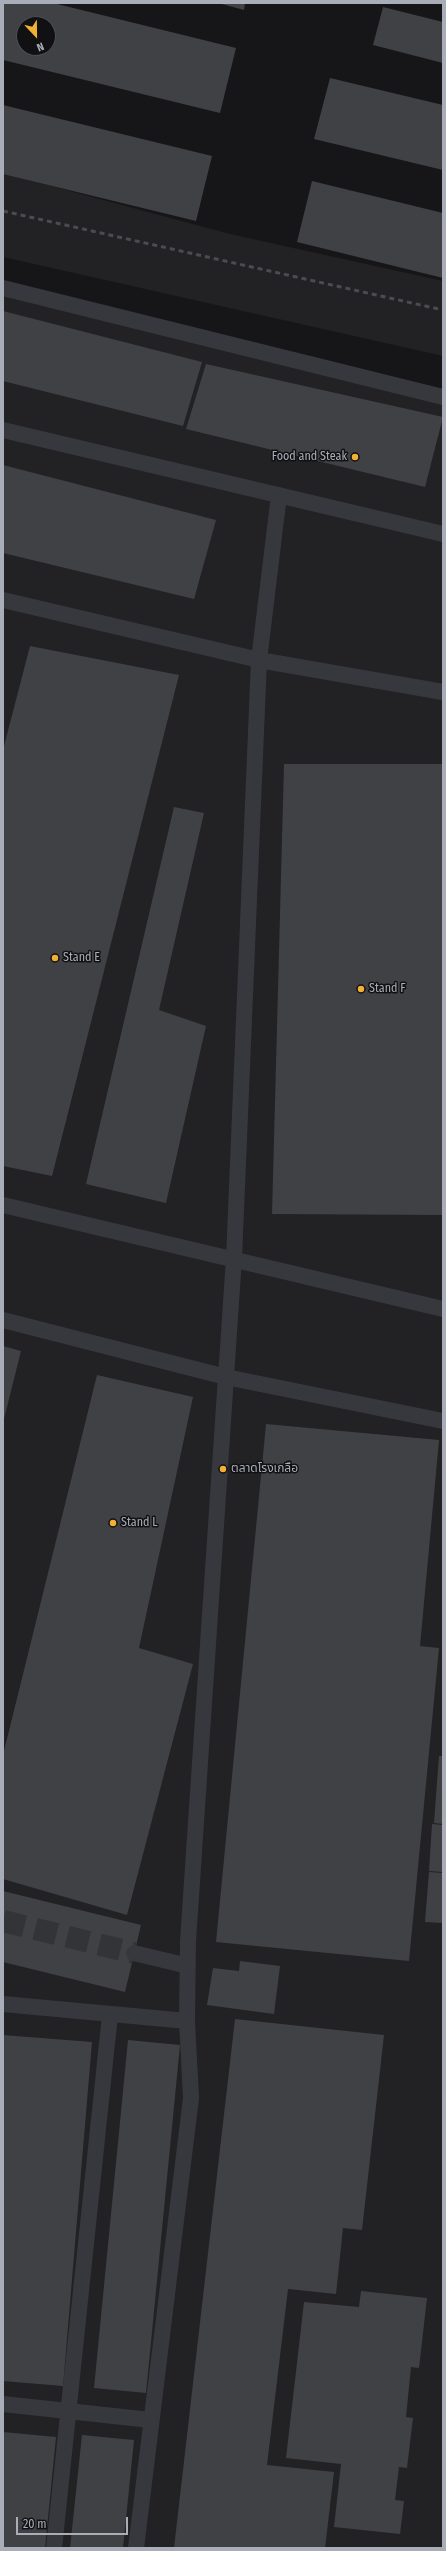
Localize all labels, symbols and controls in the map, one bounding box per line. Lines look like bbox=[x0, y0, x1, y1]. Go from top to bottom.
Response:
north arrow bbox=[16, 16, 56, 56]
text: N bbox=[35, 39, 46, 54]
place label: Food and Steak bbox=[272, 450, 347, 464]
marker: Food and Steak bbox=[350, 452, 360, 462]
place label: Stand E bbox=[63, 951, 100, 965]
marker: Stand E bbox=[50, 953, 60, 963]
place label: Stand F bbox=[369, 982, 406, 996]
marker: Stand F bbox=[356, 984, 366, 994]
place label: ตลาดโรงเกลือ bbox=[231, 1462, 298, 1476]
marker: ตลาดโรงเกลือ bbox=[218, 1464, 228, 1474]
place label: Stand L bbox=[121, 1516, 158, 1530]
marker: Stand L bbox=[108, 1518, 118, 1528]
scale bar bbox=[18, 2509, 130, 2535]
text: 20 m bbox=[23, 2517, 47, 2531]

